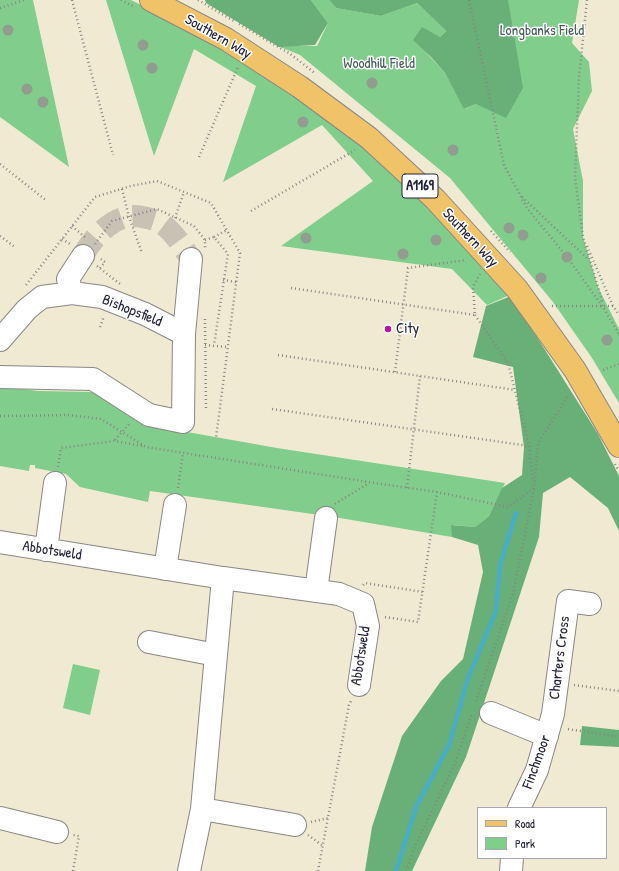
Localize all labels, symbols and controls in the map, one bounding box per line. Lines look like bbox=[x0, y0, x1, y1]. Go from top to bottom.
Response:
street label: Southern Way bbox=[182, 11, 254, 63]
park label: Longbanks Field bbox=[500, 22, 584, 40]
park label: Woodhill Field bbox=[343, 55, 415, 73]
road number: A1169 bbox=[402, 174, 438, 198]
street label: Southern Way bbox=[438, 205, 502, 271]
street label: Bishopsfield bbox=[99, 291, 165, 331]
place label: City bbox=[396, 320, 419, 338]
marker: City bbox=[383, 324, 393, 334]
street label: Abbotsweld bbox=[21, 537, 83, 565]
street label: Charters Cross bbox=[546, 615, 574, 701]
street label: Abbotsweld bbox=[347, 625, 375, 687]
street label: Finchmoor bbox=[519, 733, 555, 791]
legend bbox=[477, 807, 607, 859]
text: Road bbox=[515, 815, 535, 832]
text: Park bbox=[515, 835, 535, 852]

